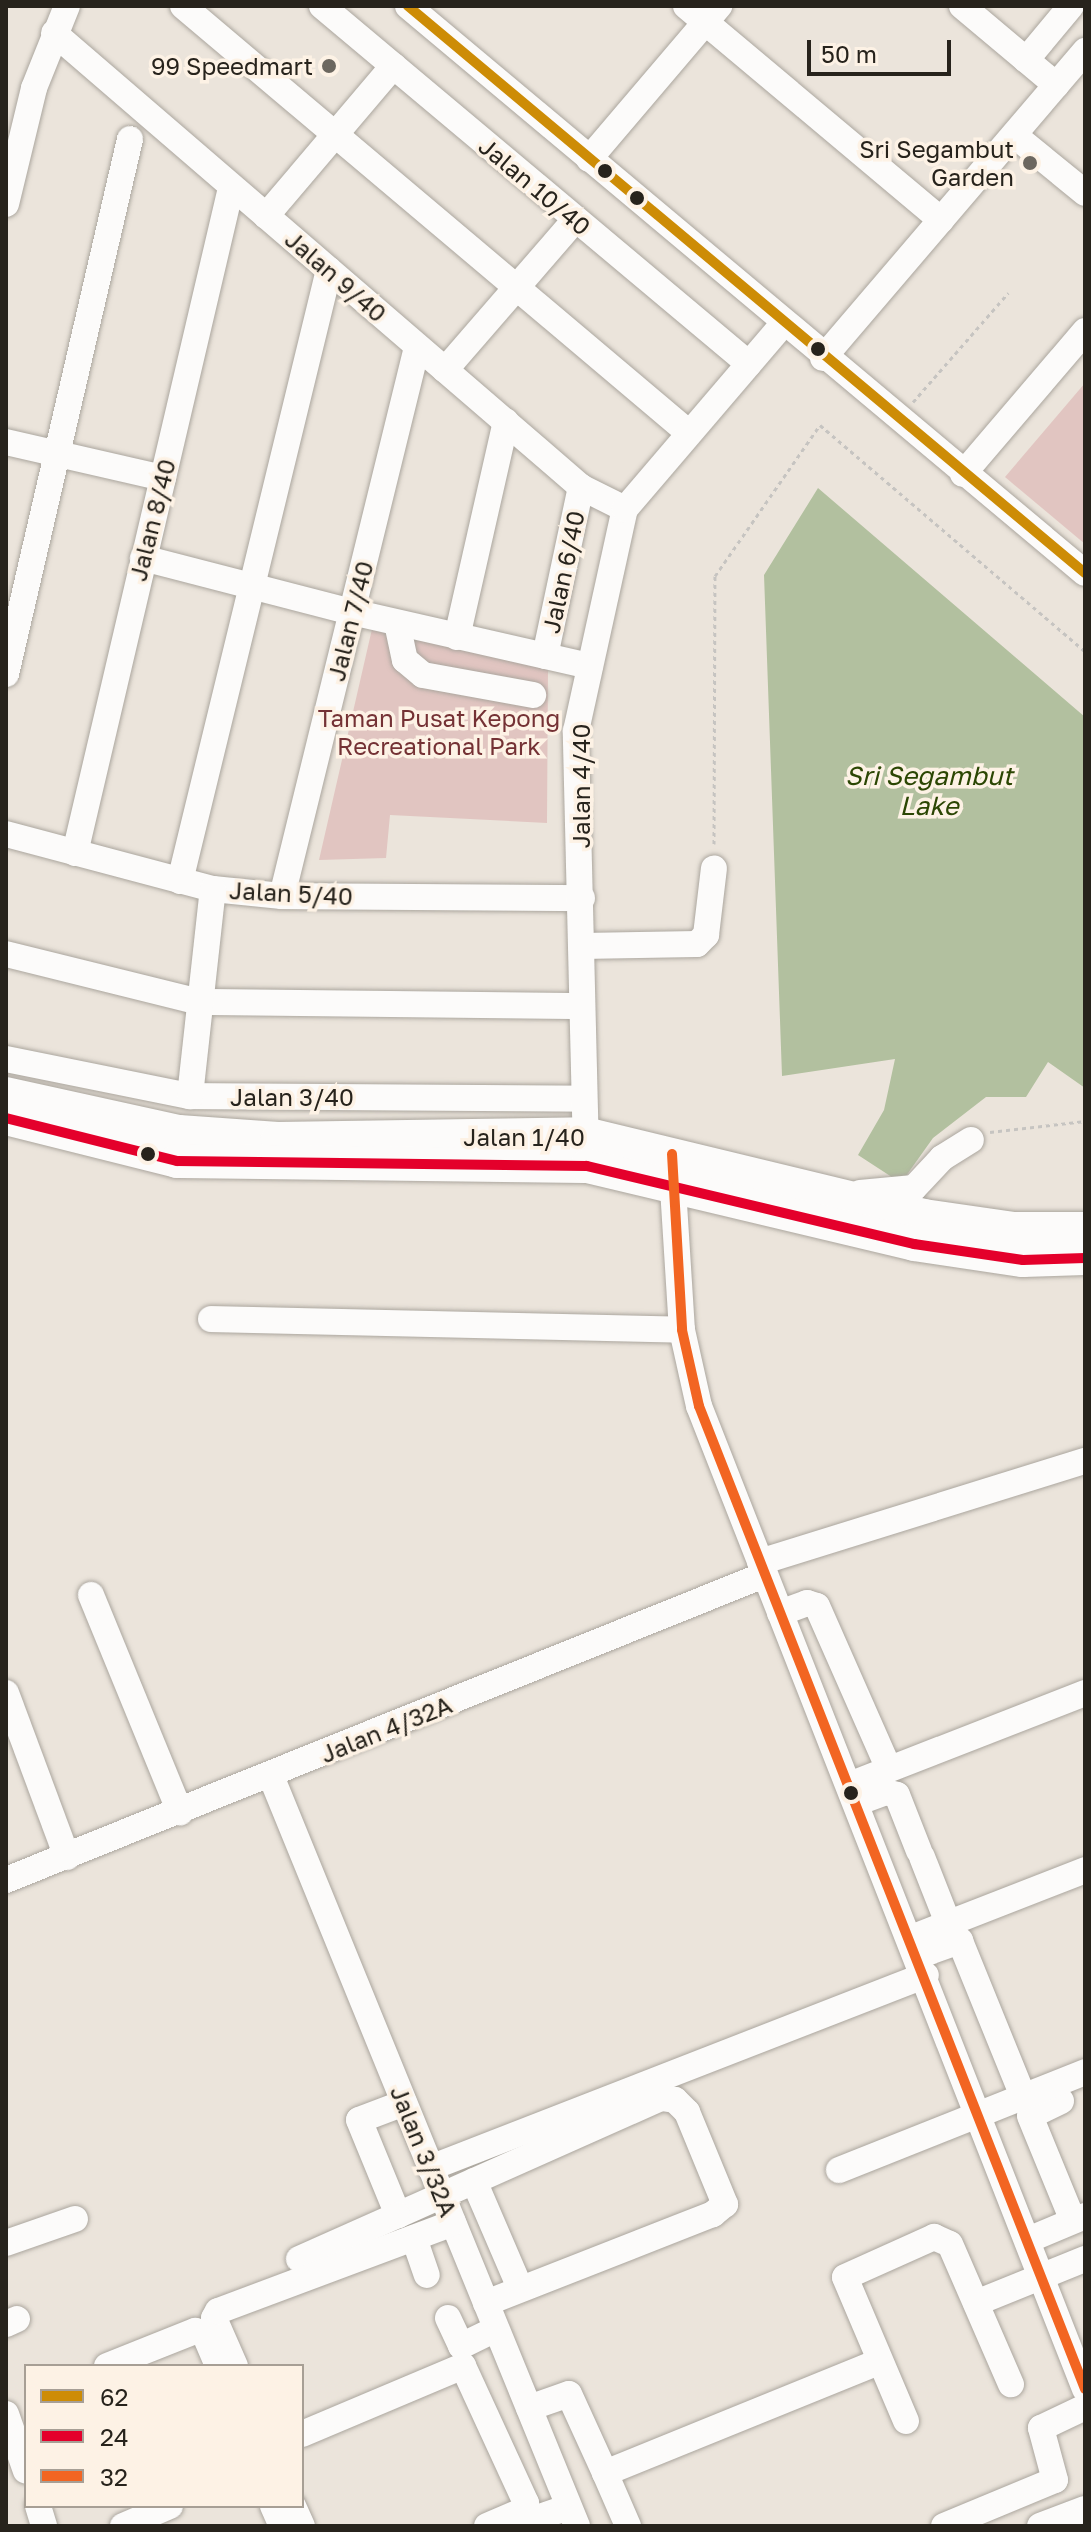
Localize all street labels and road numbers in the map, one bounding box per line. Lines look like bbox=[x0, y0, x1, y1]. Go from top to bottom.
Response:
street label: Jalan 10/40 bbox=[473, 131, 597, 241]
street label: Jalan 9/40 bbox=[280, 224, 392, 328]
street label: Jalan 8/40 bbox=[123, 456, 181, 584]
street label: Jalan 6/40 bbox=[536, 508, 590, 636]
street label: Jalan 7/40 bbox=[321, 558, 379, 684]
street label: Jalan 4/40 bbox=[567, 724, 595, 848]
street label: Jalan 5/40 bbox=[228, 875, 354, 911]
street label: Jalan 3/40 bbox=[230, 1083, 354, 1111]
street label: Jalan 1/40 bbox=[463, 1123, 585, 1151]
street label: Jalan 4/32A bbox=[316, 1690, 456, 1768]
street label: Jalan 3/32A bbox=[385, 2081, 463, 2221]

